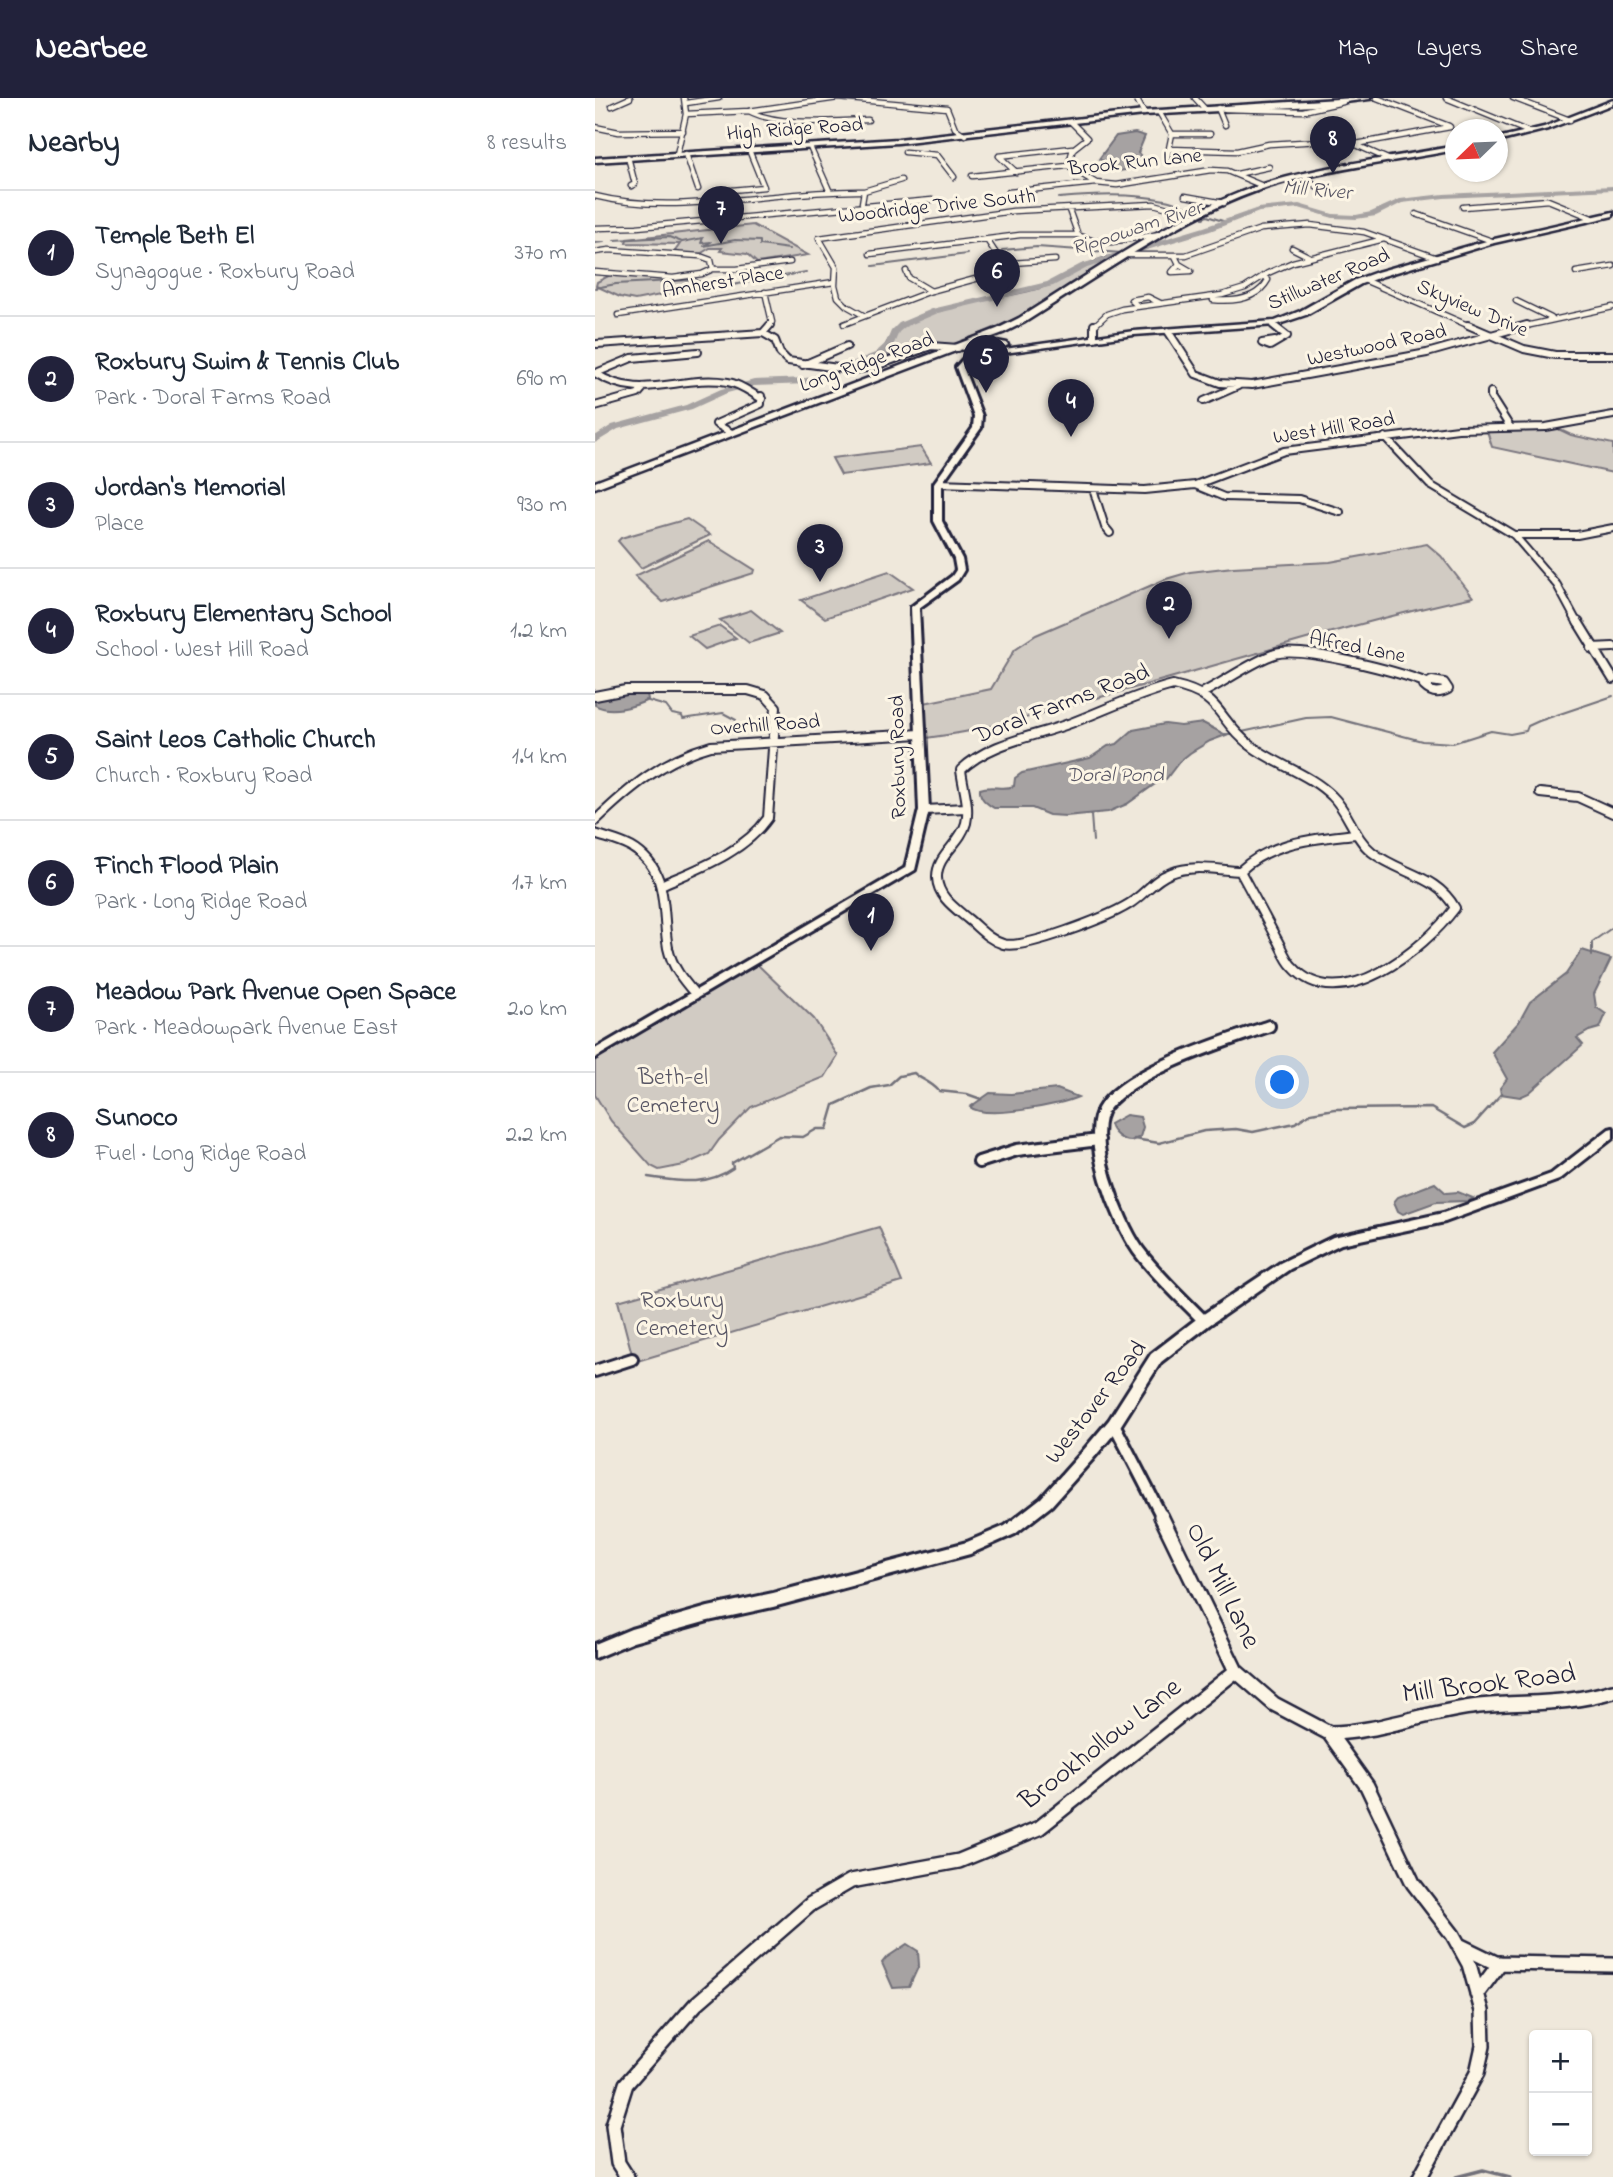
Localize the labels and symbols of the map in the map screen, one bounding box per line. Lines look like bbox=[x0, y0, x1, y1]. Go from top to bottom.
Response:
street label: High Ridge Road bbox=[726, 110, 865, 152]
pin: 8 bbox=[1310, 116, 1356, 174]
north arrow bbox=[1445, 119, 1508, 182]
street label: Brook Run Lane bbox=[1066, 141, 1204, 185]
water label: Mill River bbox=[1281, 173, 1355, 209]
street label: Woodridge Drive South bbox=[837, 182, 1038, 234]
pin: 7 bbox=[698, 186, 744, 244]
water label: Rippowam River bbox=[1068, 193, 1209, 264]
street label: Stillwater Road bbox=[1263, 241, 1395, 319]
pin: 6 bbox=[974, 249, 1020, 307]
street label: Amherst Place bbox=[660, 259, 786, 307]
street label: Skyview Drive bbox=[1411, 272, 1533, 348]
street label: Westwood Road bbox=[1305, 317, 1450, 375]
street label: Long Ridge Road bbox=[796, 325, 939, 403]
pin: 5 bbox=[963, 335, 1009, 393]
pin: 4 bbox=[1048, 379, 1094, 437]
street label: West Hill Road bbox=[1271, 405, 1397, 453]
pin: 3 bbox=[797, 524, 843, 582]
pin: 2 bbox=[1146, 581, 1192, 639]
street label: Alfred Lane bbox=[1306, 624, 1408, 672]
street label: Doral Farms Road bbox=[968, 655, 1155, 755]
street label: Roxbury Road bbox=[883, 694, 917, 819]
street label: Overhill Road bbox=[709, 707, 821, 745]
water label: Doral Pond bbox=[1067, 761, 1165, 791]
pin: 1 bbox=[848, 893, 894, 951]
park label: Beth-el Cemetery bbox=[627, 1061, 719, 1125]
your location bbox=[1265, 1065, 1299, 1099]
park label: Roxbury Cemetery bbox=[636, 1284, 728, 1348]
street label: Westover Road bbox=[1037, 1333, 1157, 1472]
street label: Old Mill Lane bbox=[1174, 1516, 1270, 1657]
street label: Mill Brook Road bbox=[1400, 1654, 1578, 1716]
street label: Brookhollow Lane bbox=[1010, 1668, 1191, 1822]

